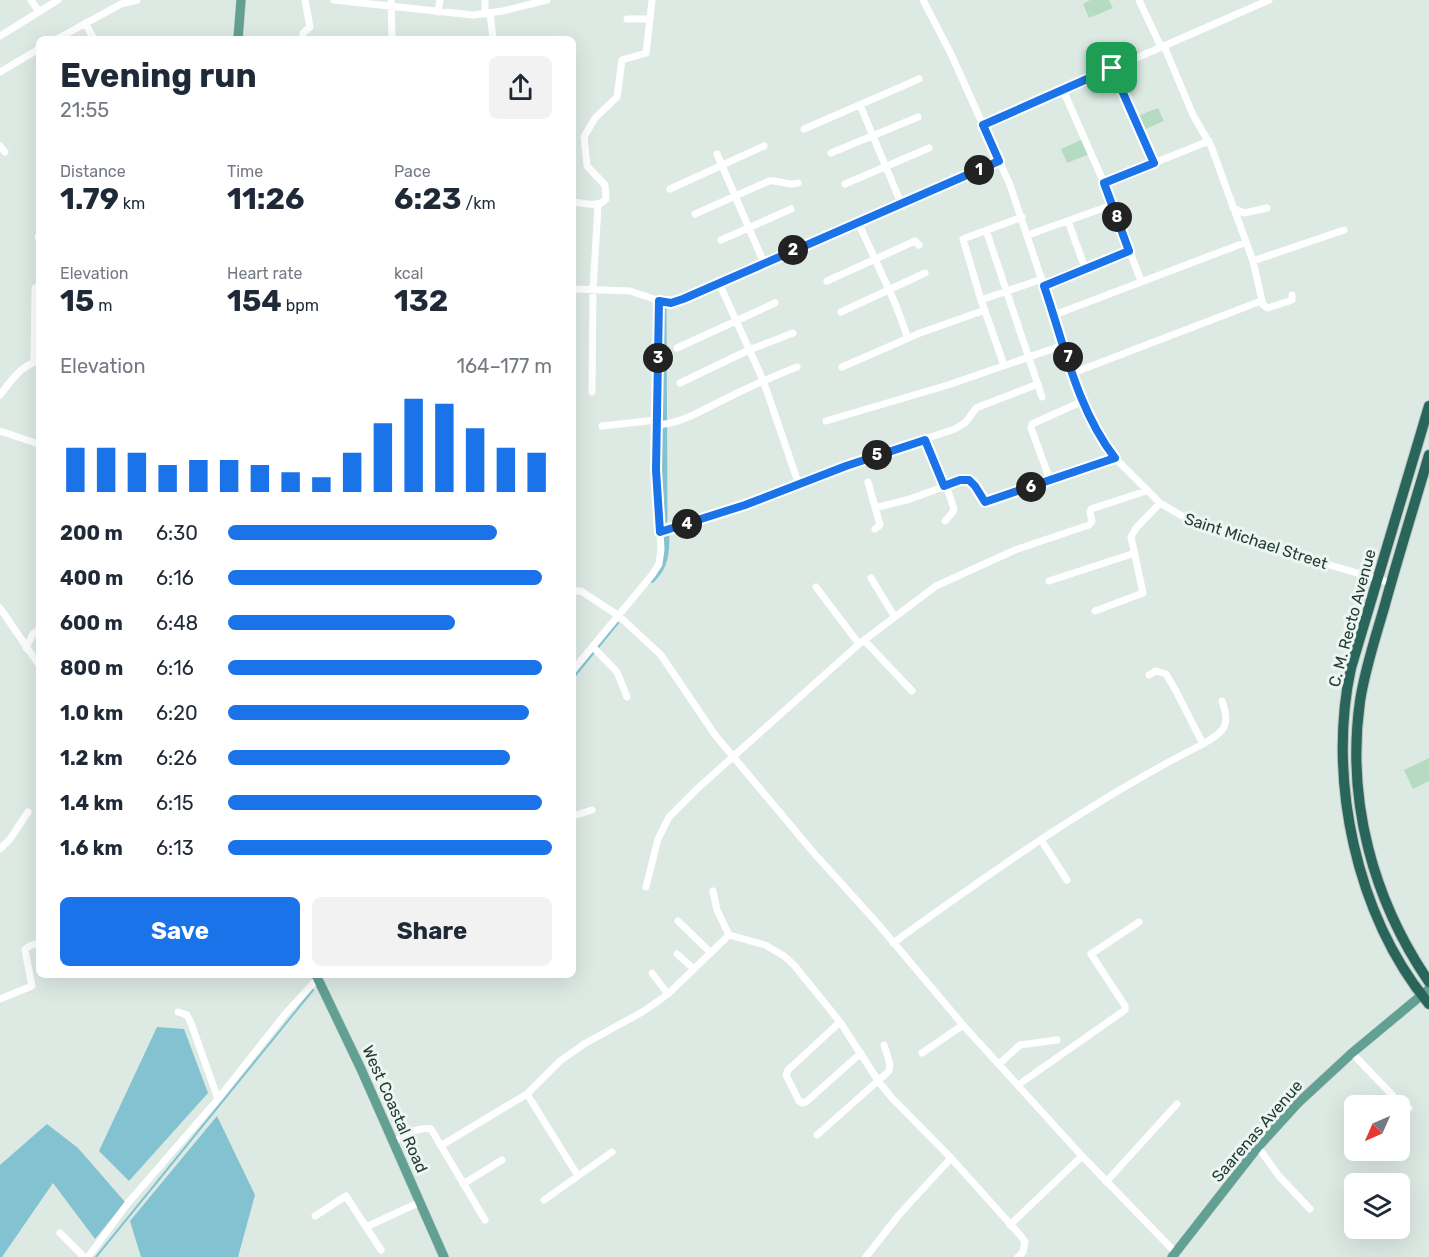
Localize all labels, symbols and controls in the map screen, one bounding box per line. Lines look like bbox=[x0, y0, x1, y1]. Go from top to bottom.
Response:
pin bbox=[1086, 42, 1137, 93]
icon: arrive bbox=[1095, 51, 1128, 84]
text: Evening run bbox=[60, 56, 257, 95]
button: share bbox=[489, 56, 552, 119]
text: 21:55 bbox=[60, 98, 109, 122]
pin: 1 bbox=[964, 155, 994, 185]
text: 1 bbox=[975, 160, 983, 179]
text: Distance bbox=[60, 162, 126, 181]
text: Time bbox=[227, 162, 263, 181]
text: Pace bbox=[394, 162, 431, 181]
text: 1.79 bbox=[60, 181, 119, 217]
text: 11:26 bbox=[227, 181, 305, 217]
text: 6:23 bbox=[394, 181, 462, 217]
text: km bbox=[119, 194, 145, 213]
text: /km bbox=[462, 194, 496, 213]
pin: 8 bbox=[1102, 202, 1132, 232]
text: 8 bbox=[1112, 207, 1122, 226]
pin: 2 bbox=[778, 235, 808, 265]
text: 2 bbox=[788, 240, 798, 259]
text: Elevation bbox=[60, 264, 129, 283]
text: Heart rate bbox=[227, 264, 302, 283]
text: kcal bbox=[394, 264, 423, 283]
text: 15 bbox=[60, 283, 94, 319]
text: 154 bbox=[227, 283, 282, 319]
text: 132 bbox=[394, 283, 448, 319]
text: m bbox=[94, 296, 112, 315]
text: bpm bbox=[282, 296, 319, 315]
pin: 7 bbox=[1053, 342, 1083, 372]
pin: 3 bbox=[643, 343, 673, 373]
text: 7 bbox=[1063, 347, 1073, 366]
text: 3 bbox=[653, 348, 663, 367]
text: Elevation bbox=[60, 354, 146, 378]
text: 164–177 m bbox=[456, 354, 552, 378]
pin: 5 bbox=[862, 440, 892, 470]
text: 5 bbox=[872, 445, 882, 464]
pin: 6 bbox=[1016, 472, 1046, 502]
text: 6 bbox=[1026, 477, 1036, 496]
pin: 4 bbox=[672, 509, 702, 539]
street label: Saint Michael Street bbox=[1182, 509, 1330, 573]
text: 4 bbox=[682, 514, 692, 533]
text: 200 m bbox=[60, 521, 123, 545]
text: 6:30 bbox=[156, 521, 198, 545]
street label: C. M. Recto Avenue bbox=[1324, 547, 1380, 689]
text: 400 m bbox=[60, 566, 123, 590]
text: 6:16 bbox=[156, 566, 194, 590]
text: 600 m bbox=[60, 611, 123, 635]
text: 6:48 bbox=[156, 611, 198, 635]
text: 800 m bbox=[60, 656, 123, 680]
text: 6:16 bbox=[156, 656, 194, 680]
text: 1.0 km bbox=[60, 701, 123, 725]
text: 6:20 bbox=[156, 701, 198, 725]
text: 1.2 km bbox=[60, 746, 123, 770]
text: 6:26 bbox=[156, 746, 197, 770]
text: 1.4 km bbox=[60, 791, 123, 815]
text: 6:15 bbox=[156, 791, 194, 815]
text: 1.6 km bbox=[60, 836, 123, 860]
text: 6:13 bbox=[156, 836, 194, 860]
button: Save bbox=[60, 897, 300, 966]
button: Share bbox=[312, 897, 552, 966]
street label: West Coastal Road bbox=[358, 1042, 432, 1176]
street label: Saarenas Avenue bbox=[1208, 1076, 1306, 1186]
north arrow bbox=[1344, 1095, 1410, 1161]
map controls bbox=[1344, 1095, 1410, 1239]
button: layers bbox=[1344, 1173, 1410, 1239]

